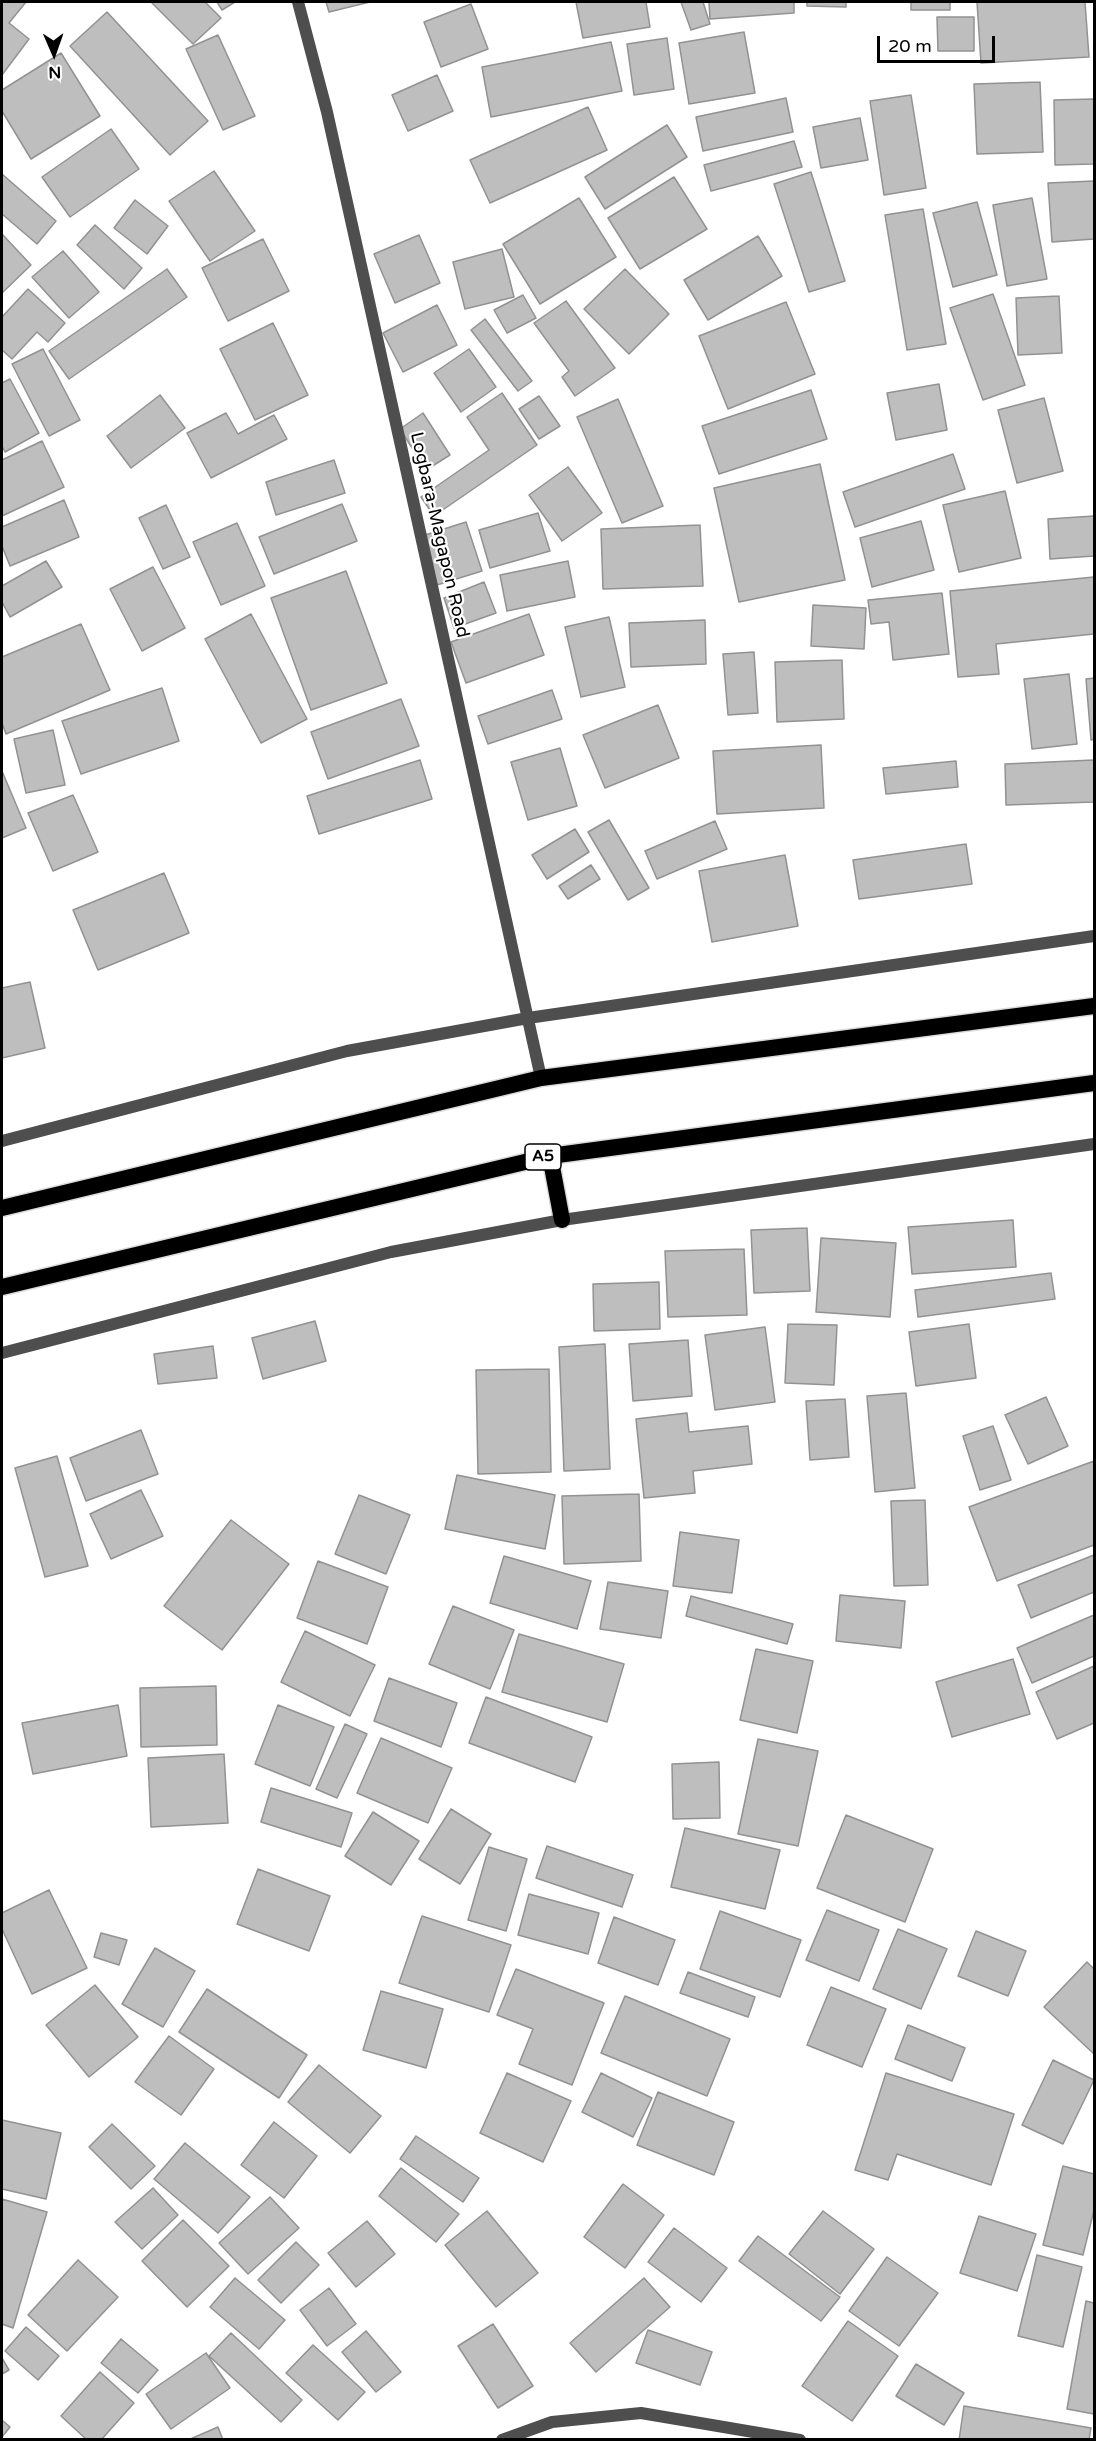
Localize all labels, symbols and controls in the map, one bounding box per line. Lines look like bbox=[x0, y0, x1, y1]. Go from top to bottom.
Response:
north arrow bbox=[24, 24, 84, 84]
scale bar bbox=[880, 24, 998, 62]
text: 20 m bbox=[888, 35, 932, 57]
text: N bbox=[48, 62, 61, 82]
street label: Logbara-Magapon Road bbox=[405, 430, 473, 640]
road number: A5 bbox=[525, 1144, 561, 1170]

